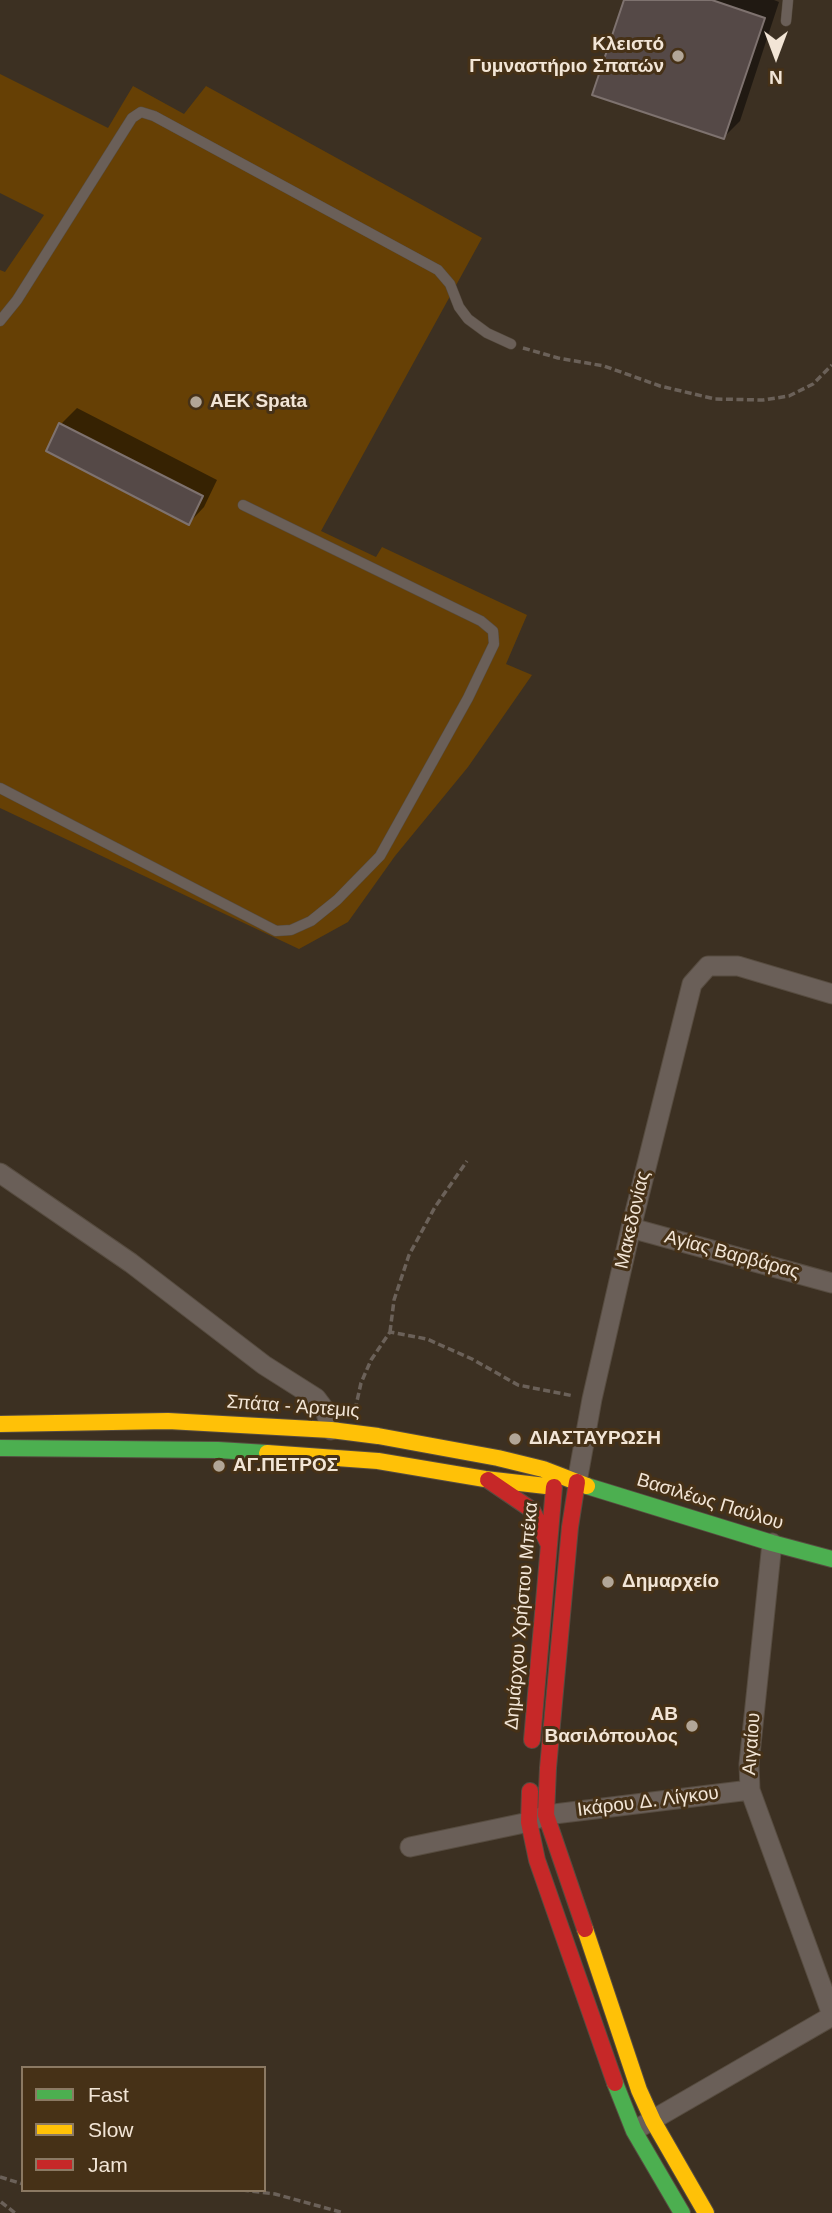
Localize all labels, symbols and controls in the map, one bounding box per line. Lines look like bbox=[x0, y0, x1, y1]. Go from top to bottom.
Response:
north arrow bbox=[741, 21, 811, 91]
place label: Κλειστό Γυμναστήριο Σπατών bbox=[469, 34, 664, 78]
marker: Κλειστό Γυμναστήριο Σπατών bbox=[670, 48, 686, 64]
text: N bbox=[769, 67, 783, 88]
place label: AEK Spata bbox=[210, 391, 307, 413]
marker: AEK Spata bbox=[188, 394, 204, 410]
street label: Μακεδονίας bbox=[611, 1169, 655, 1271]
street label: Αγίας Βαρβάρας bbox=[662, 1226, 802, 1284]
street label: Σπάτα - Άρτεμις bbox=[226, 1391, 360, 1423]
place label: ΔΙΑΣΤΑΥΡΩΣΗ bbox=[529, 1428, 661, 1450]
marker: ΔΙΑΣΤΑΥΡΩΣΗ bbox=[507, 1431, 523, 1447]
place label: ΑΓ.ΠΕΤΡΟΣ bbox=[233, 1455, 338, 1477]
marker: ΑΓ.ΠΕΤΡΟΣ bbox=[211, 1458, 227, 1474]
street label: Βασιλέως Παύλου bbox=[634, 1469, 786, 1535]
street label: Δημάρχου Χρήστου Μπέκα bbox=[501, 1501, 543, 1731]
place label: Δημαρχείο bbox=[622, 1571, 719, 1593]
marker: Δημαρχείο bbox=[600, 1574, 616, 1590]
place label: ΑΒ Βασιλόπουλος bbox=[544, 1704, 678, 1748]
street label: Αιγαίου bbox=[738, 1712, 766, 1776]
marker: ΑΒ Βασιλόπουλος bbox=[684, 1718, 700, 1734]
street label: Ικάρου Δ. Λίγκου bbox=[576, 1782, 720, 1822]
legend bbox=[21, 2066, 266, 2192]
text: Fast bbox=[88, 2083, 129, 2106]
text: Slow bbox=[88, 2118, 134, 2141]
text: Jam bbox=[88, 2153, 128, 2176]

